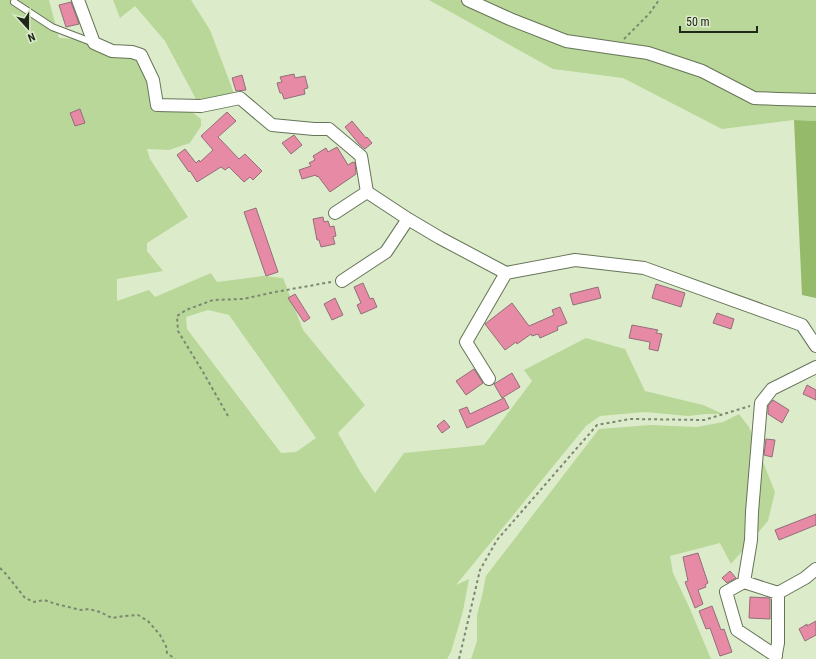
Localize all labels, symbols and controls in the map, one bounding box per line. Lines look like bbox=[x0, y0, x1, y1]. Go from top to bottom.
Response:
north arrow bbox=[8, 8, 48, 48]
scale bar bbox=[680, 8, 757, 34]
text: 50 m bbox=[686, 15, 710, 29]
text: N bbox=[26, 30, 37, 44]

